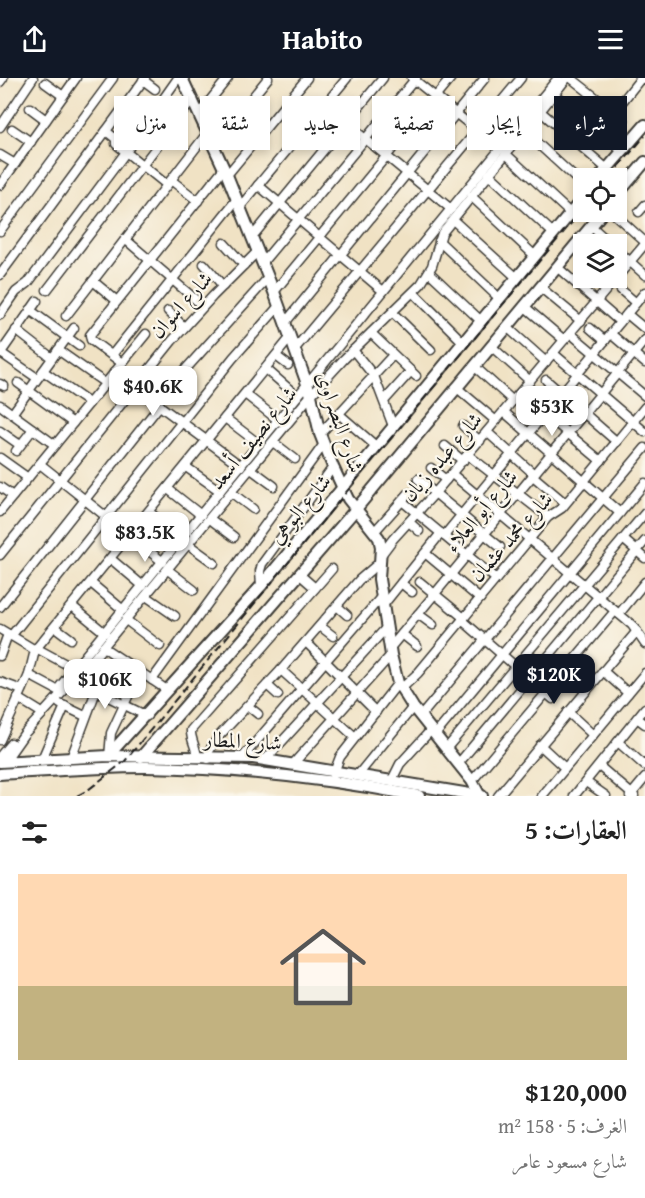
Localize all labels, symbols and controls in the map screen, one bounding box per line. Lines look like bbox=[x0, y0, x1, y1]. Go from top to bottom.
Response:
text: Habito bbox=[282, 19, 363, 59]
icon: share bbox=[18, 23, 51, 56]
icon: menu bbox=[594, 23, 627, 56]
chip: منزل bbox=[114, 96, 188, 150]
chip: شقة bbox=[200, 96, 270, 150]
chip: جديد bbox=[282, 96, 360, 150]
chip: تصفية bbox=[372, 96, 455, 150]
chip: إيجار bbox=[467, 96, 542, 150]
chip: شراء bbox=[554, 96, 627, 150]
map controls bbox=[573, 168, 627, 288]
button: locate bbox=[573, 168, 627, 222]
button: layers bbox=[573, 234, 627, 288]
street label: شارع اسوان bbox=[142, 264, 222, 347]
pin: $40.6K bbox=[104, 366, 202, 417]
street label: شارع البصراوى bbox=[306, 367, 372, 478]
text: $40.6K bbox=[123, 371, 183, 400]
street label: شارع نصيف أسعد bbox=[201, 379, 306, 498]
pin: $53K bbox=[516, 386, 588, 437]
text: $53K bbox=[530, 391, 574, 420]
street label: شارع عبده زيان bbox=[394, 405, 492, 510]
street label: شارع أبو العلاء bbox=[437, 462, 527, 561]
street label: شارع البوهي bbox=[261, 467, 341, 552]
street label: شارع محمد عثمان bbox=[461, 484, 562, 591]
pin: $83.5K bbox=[96, 512, 194, 563]
text: $83.5K bbox=[115, 517, 175, 546]
pin: $120K bbox=[512, 654, 596, 705]
pin: $106K bbox=[63, 659, 147, 710]
text: $120K bbox=[527, 659, 581, 688]
text: $106K bbox=[78, 664, 132, 693]
street label: شارع المطار bbox=[201, 723, 283, 761]
text: العقارات: 5 bbox=[525, 810, 627, 849]
icon: filters bbox=[18, 816, 51, 849]
icon: home bbox=[269, 913, 377, 1021]
text: $120,000 bbox=[525, 1072, 627, 1111]
text: الغرف: 5 · 158 m² bbox=[498, 1111, 627, 1140]
text: شارع مسعود عامر bbox=[512, 1146, 627, 1175]

